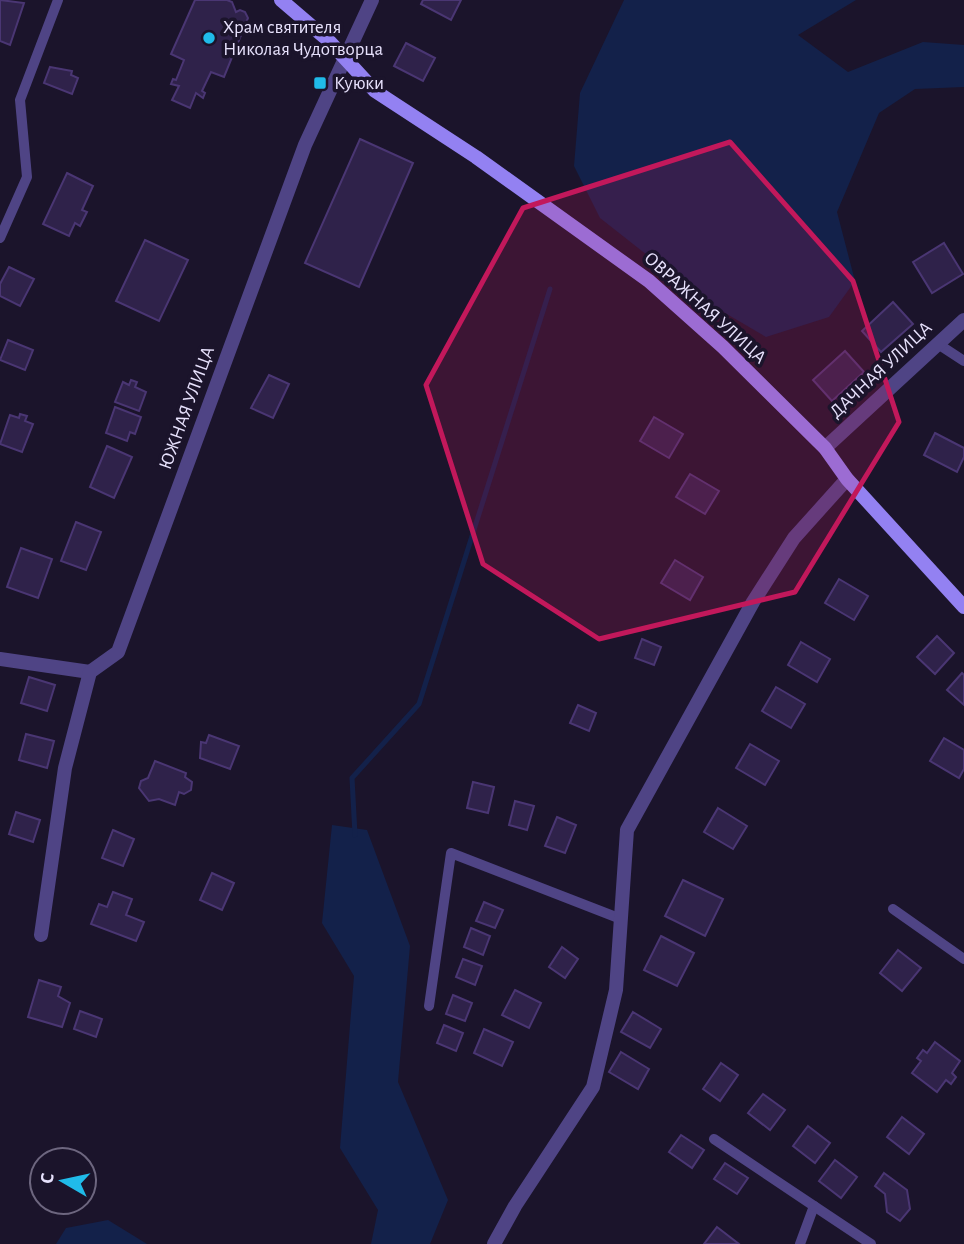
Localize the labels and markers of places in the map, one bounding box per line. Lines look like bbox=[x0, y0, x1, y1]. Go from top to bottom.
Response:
place label: Храм святителя Николая Чудотворца bbox=[223, 18, 383, 59]
marker: Храм святителя Николая Чудотворца bbox=[201, 30, 217, 46]
place label: Куюки bbox=[334, 74, 384, 93]
marker: Куюки bbox=[312, 75, 328, 91]

